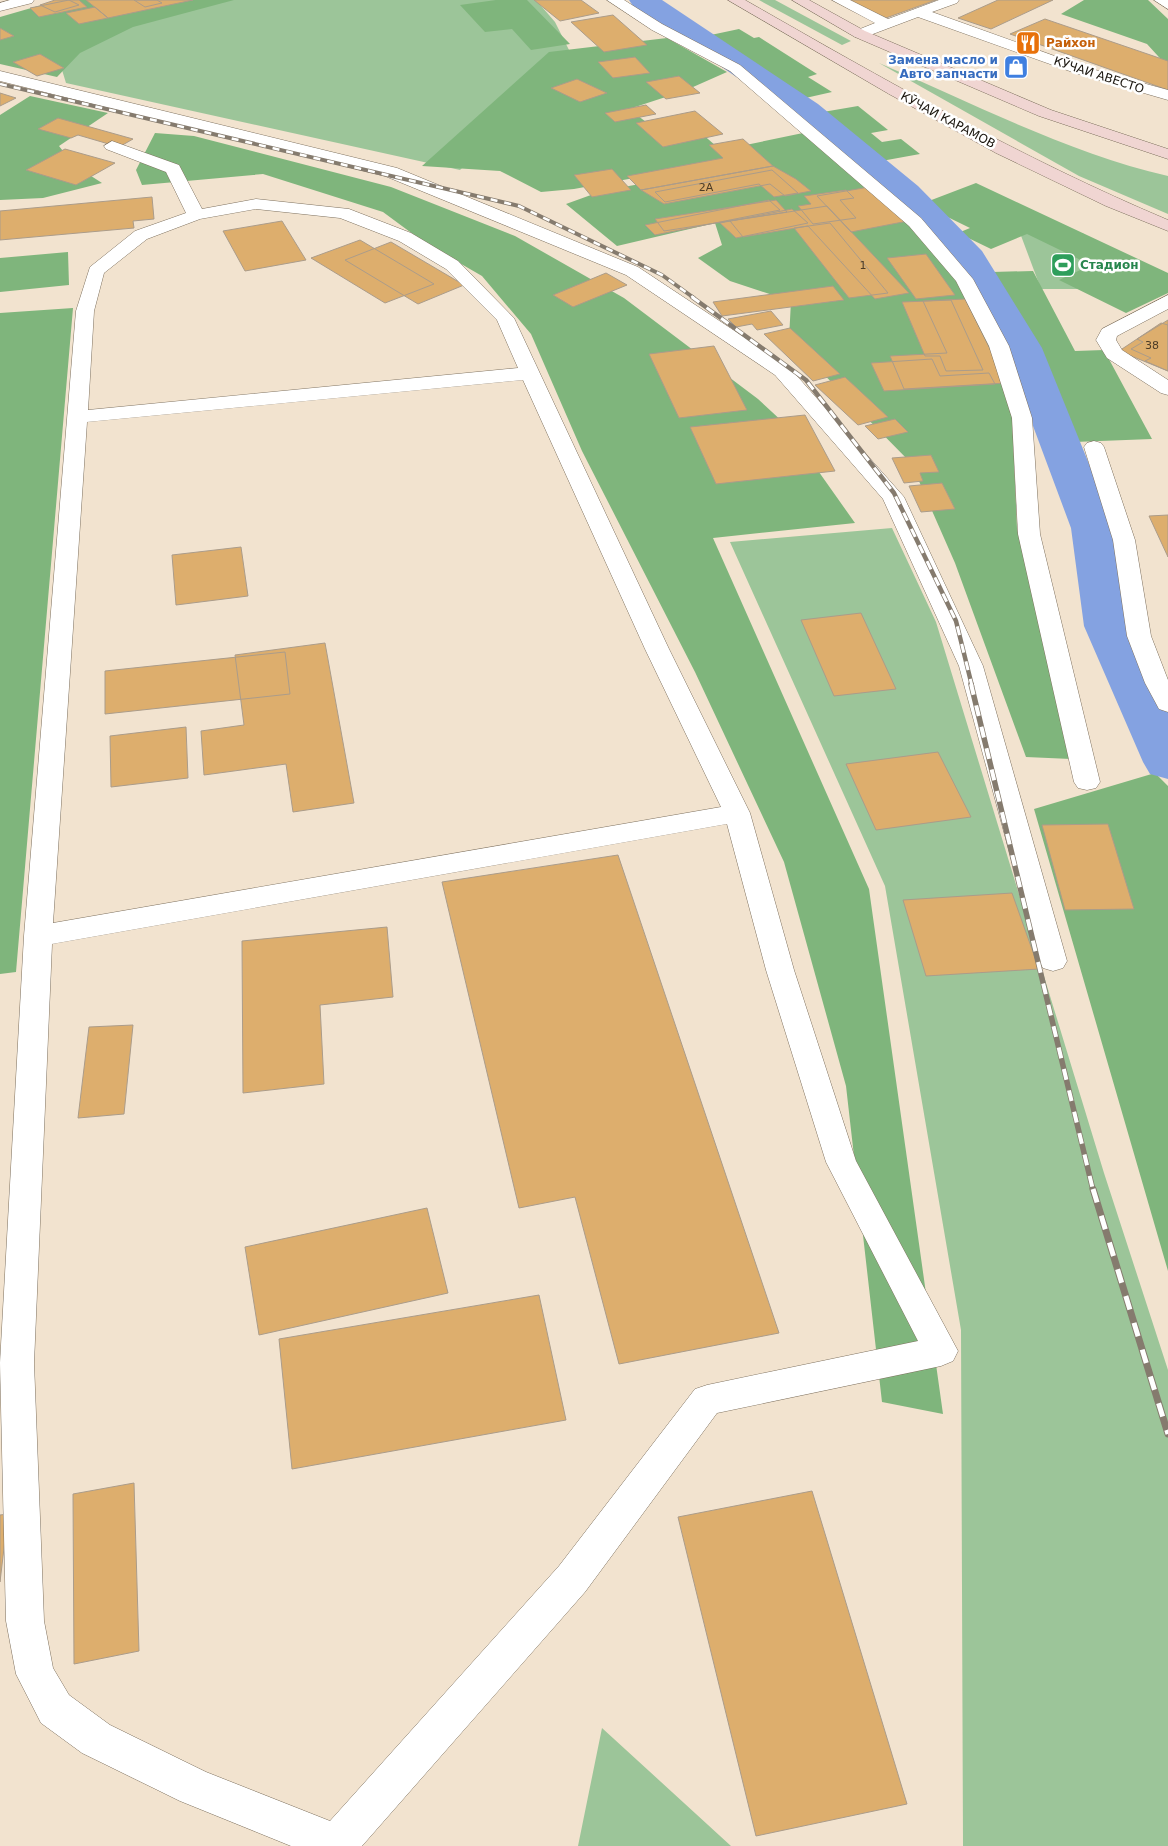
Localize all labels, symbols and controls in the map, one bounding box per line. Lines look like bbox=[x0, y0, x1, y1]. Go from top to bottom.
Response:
restaurant icon: Райхон bbox=[1015, 30, 1041, 56]
place label: Райхон bbox=[1046, 36, 1096, 50]
place label: Замена масло и Авто запчасти bbox=[888, 53, 998, 81]
shop icon: Замена масло и Авто запчасти bbox=[1003, 54, 1029, 80]
street label: КӮЧАИ АВЕСТО bbox=[1052, 54, 1146, 96]
street label: КӮЧАИ КАРАМОВ bbox=[898, 89, 998, 151]
house number: 2А bbox=[699, 181, 714, 194]
sports icon: Стадион bbox=[1050, 252, 1076, 278]
place label: Стадион bbox=[1080, 258, 1139, 272]
house number: 1 bbox=[860, 259, 867, 272]
house number: 38 bbox=[1145, 339, 1159, 352]

